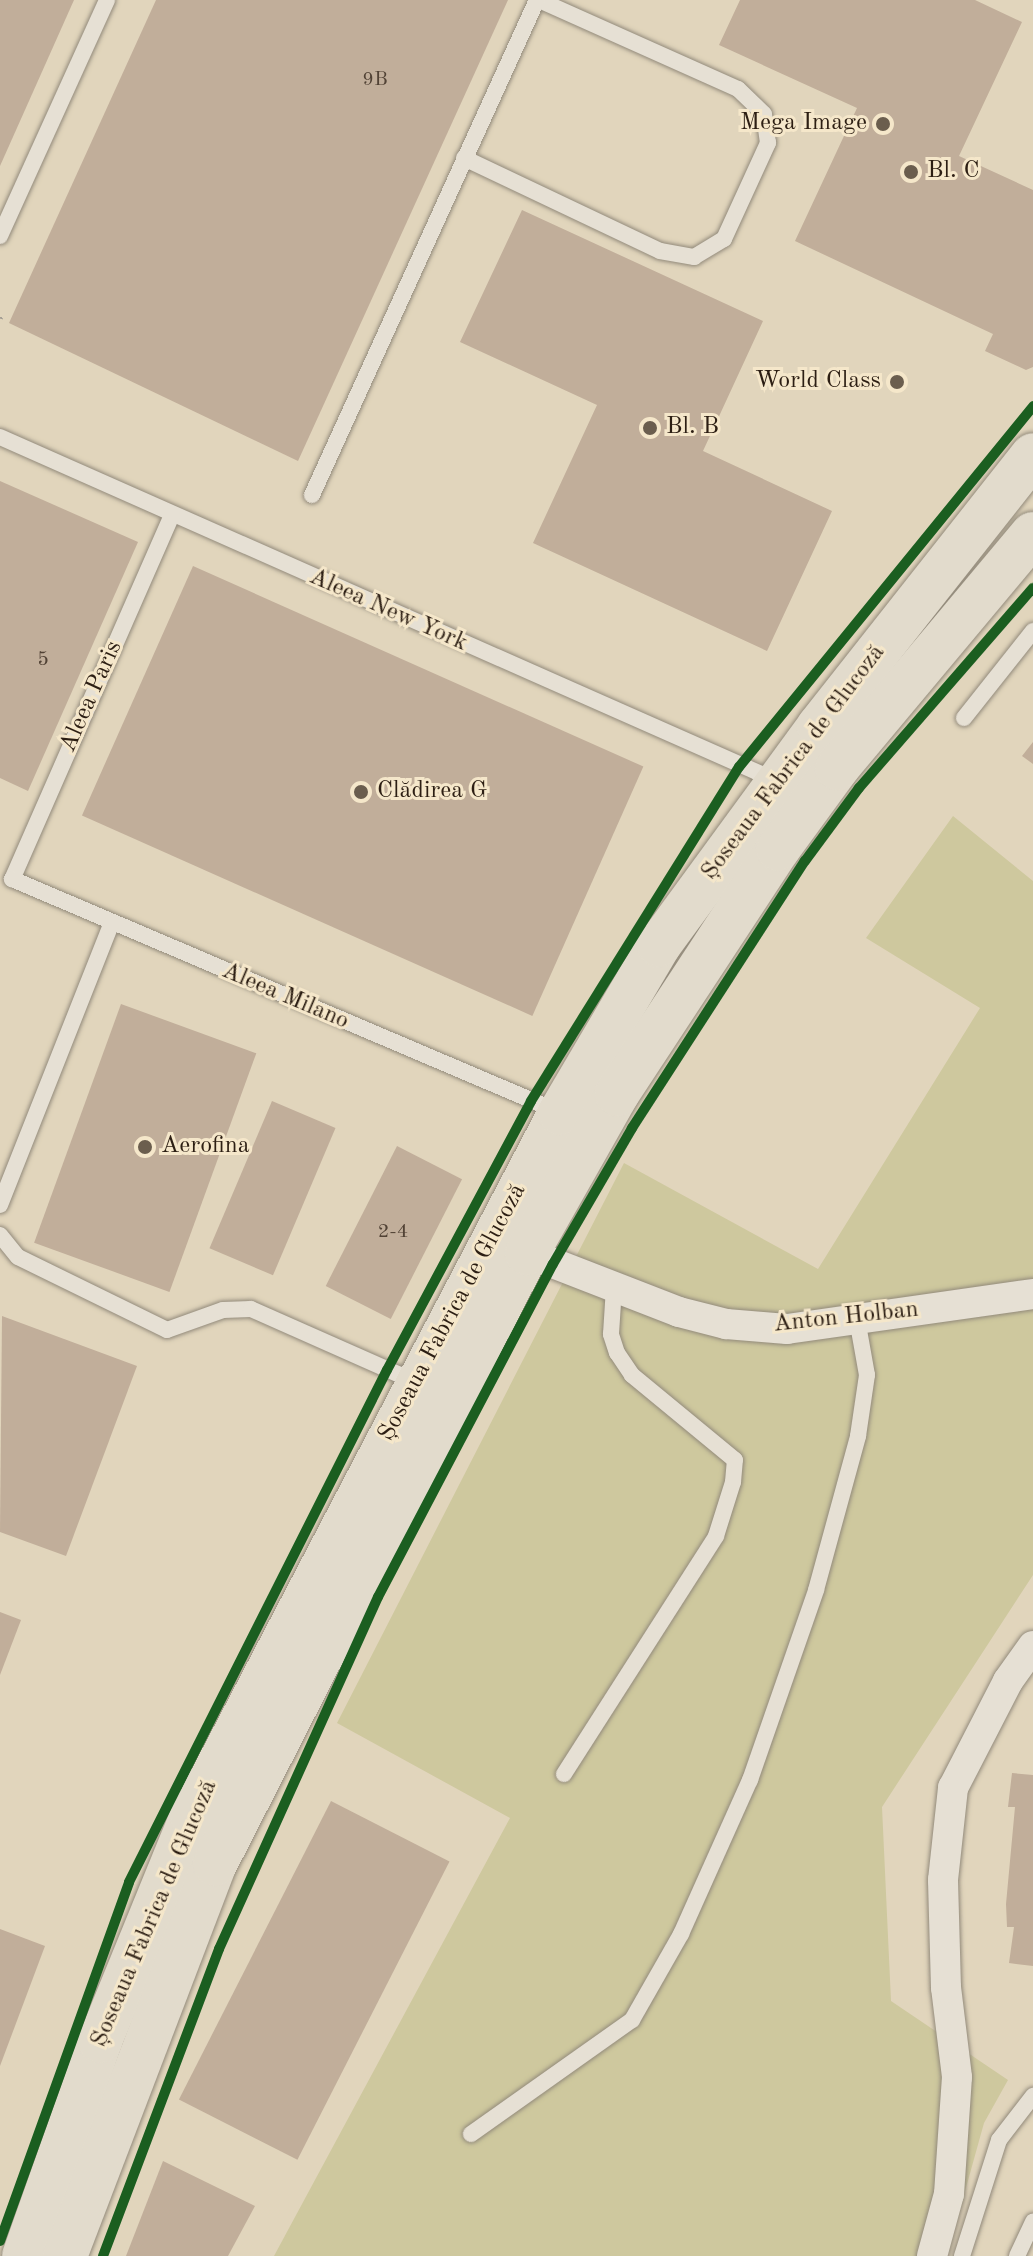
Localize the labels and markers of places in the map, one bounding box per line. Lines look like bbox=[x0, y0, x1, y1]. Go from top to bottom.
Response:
place label: Mega Image bbox=[740, 110, 867, 138]
marker: Mega Image bbox=[874, 115, 892, 133]
place label: Bl. C bbox=[927, 158, 980, 186]
marker: Bl. C bbox=[902, 163, 920, 181]
place label: World Class bbox=[755, 368, 881, 396]
marker: World Class bbox=[888, 373, 906, 391]
place label: Bl. B bbox=[666, 414, 719, 442]
marker: Bl. B bbox=[641, 419, 659, 437]
place label: Clădirea G bbox=[377, 778, 487, 806]
marker: Clădirea G bbox=[352, 783, 370, 801]
place label: Aerofina bbox=[161, 1133, 250, 1161]
marker: Aerofina bbox=[136, 1138, 154, 1156]

